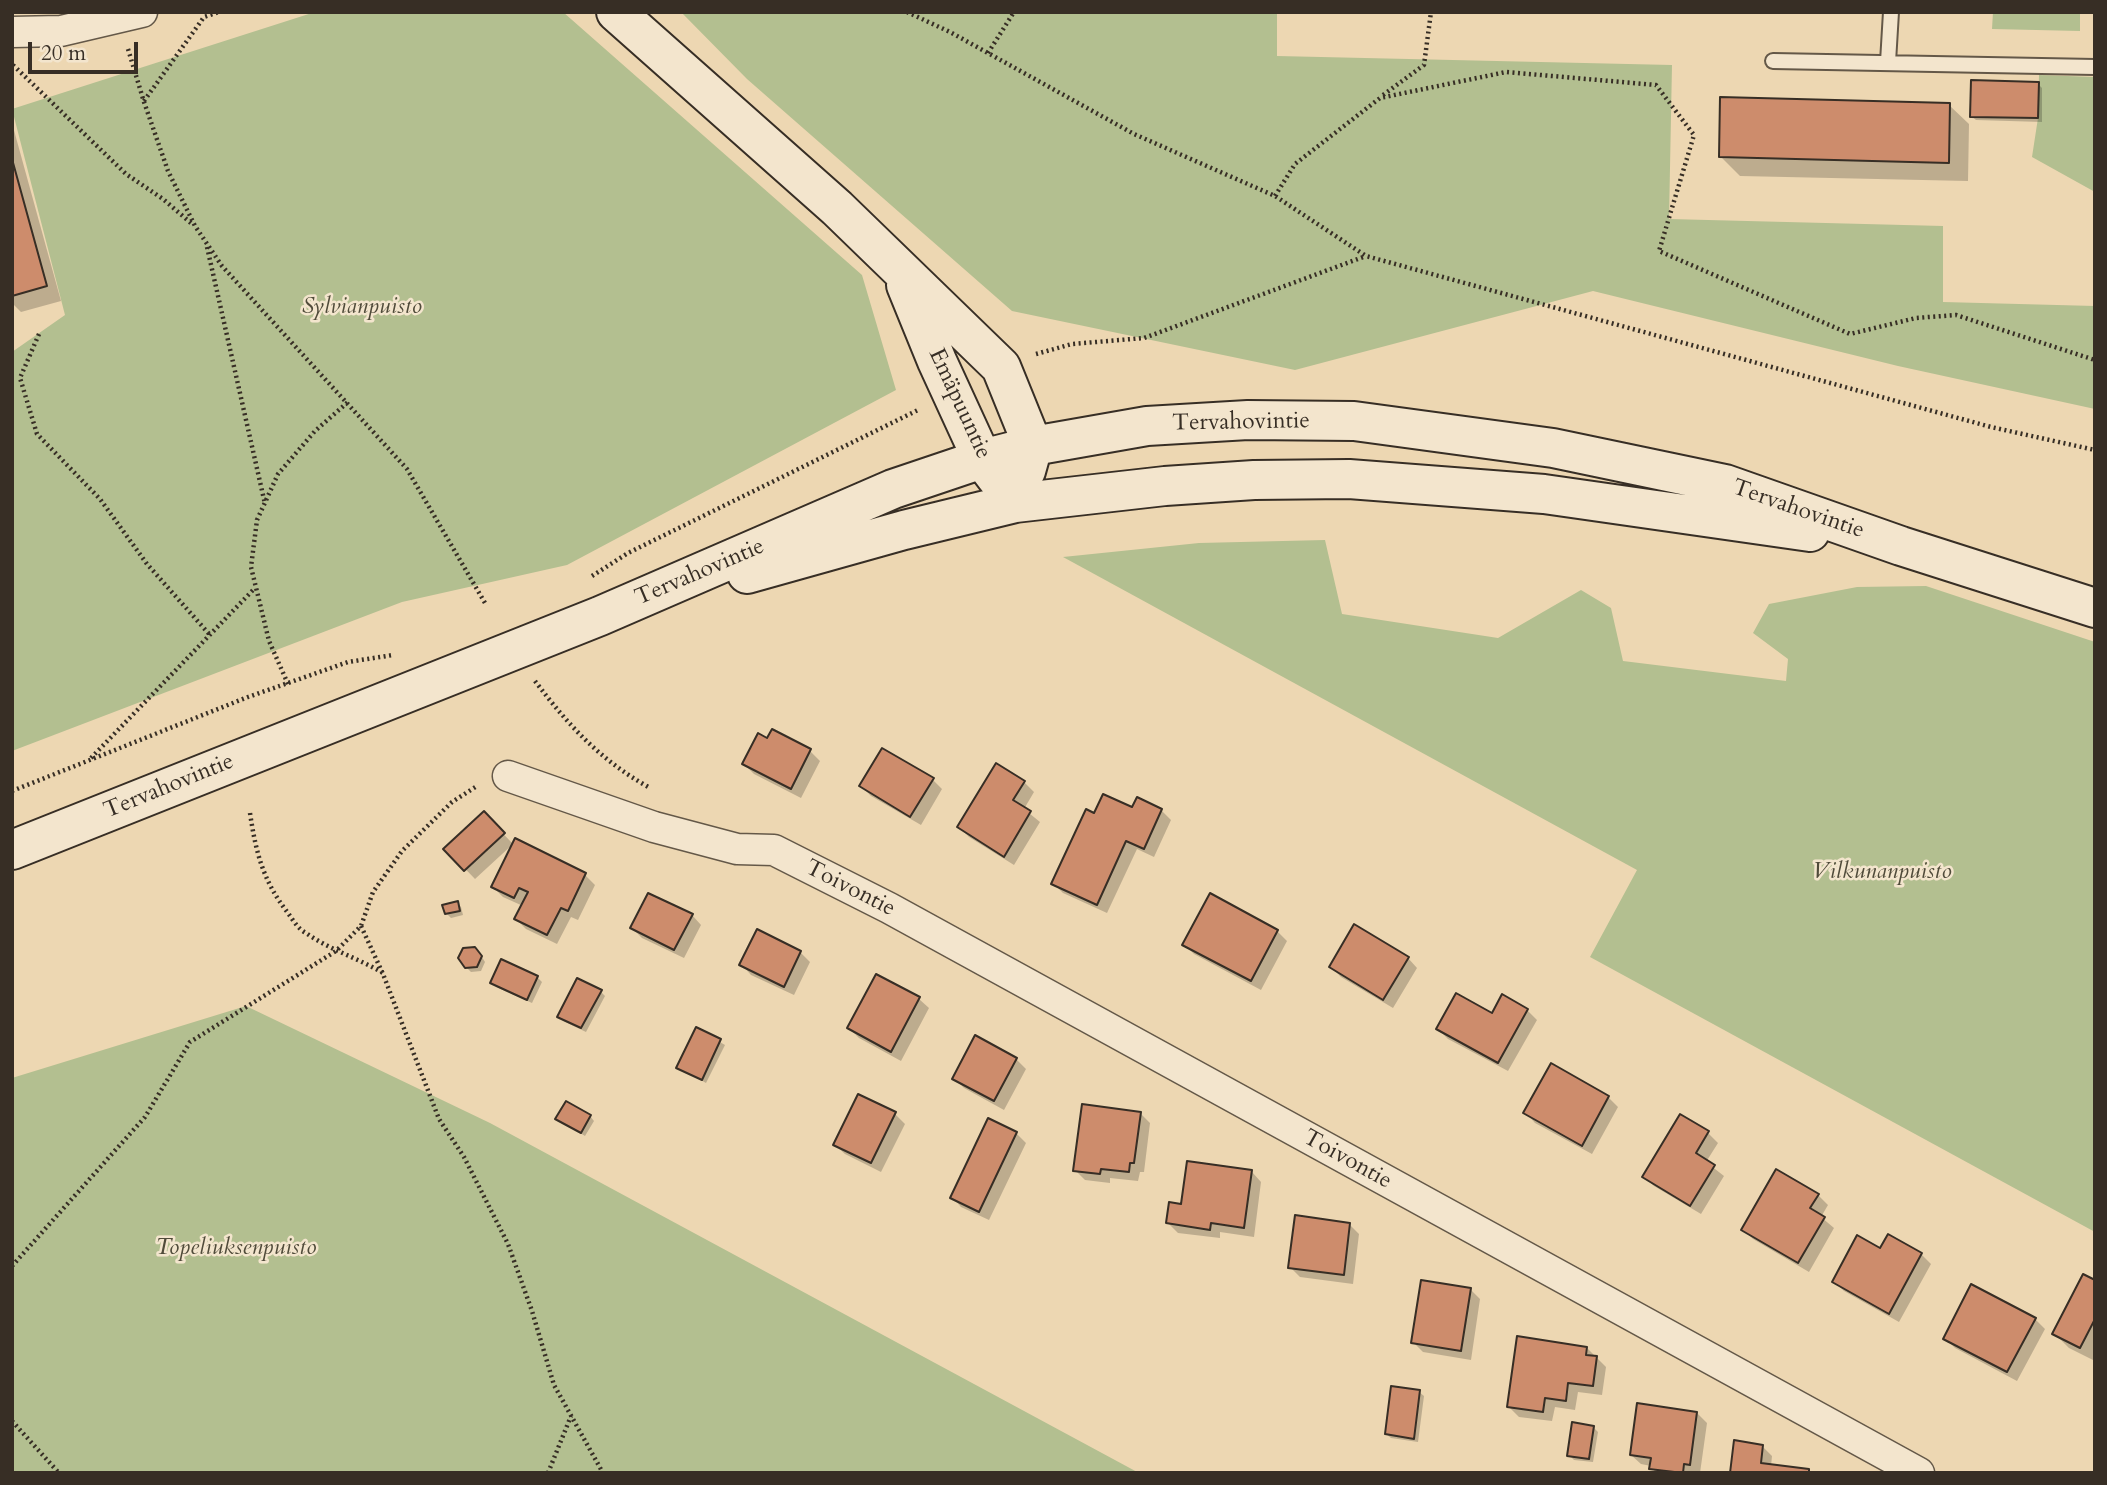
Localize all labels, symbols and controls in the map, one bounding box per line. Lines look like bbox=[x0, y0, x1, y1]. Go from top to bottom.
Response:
scale bar bbox=[32, 28, 142, 72]
text: 20 m bbox=[41, 39, 86, 68]
park label: Sylvianpuisto bbox=[302, 294, 422, 322]
street label: Emäpuuntie bbox=[921, 344, 997, 464]
street label: Tervahovintie bbox=[1172, 408, 1310, 438]
street label: Tervahovintie bbox=[1728, 475, 1868, 545]
street label: Tervahovintie bbox=[631, 533, 769, 613]
street label: Tervahovintie bbox=[100, 748, 238, 826]
street label: Toivontie bbox=[800, 855, 900, 923]
park label: Vilkunanpuisto bbox=[1812, 859, 1952, 887]
street label: Toivontie bbox=[1298, 1124, 1396, 1196]
park label: Topeliuksenpuisto bbox=[156, 1235, 316, 1263]

